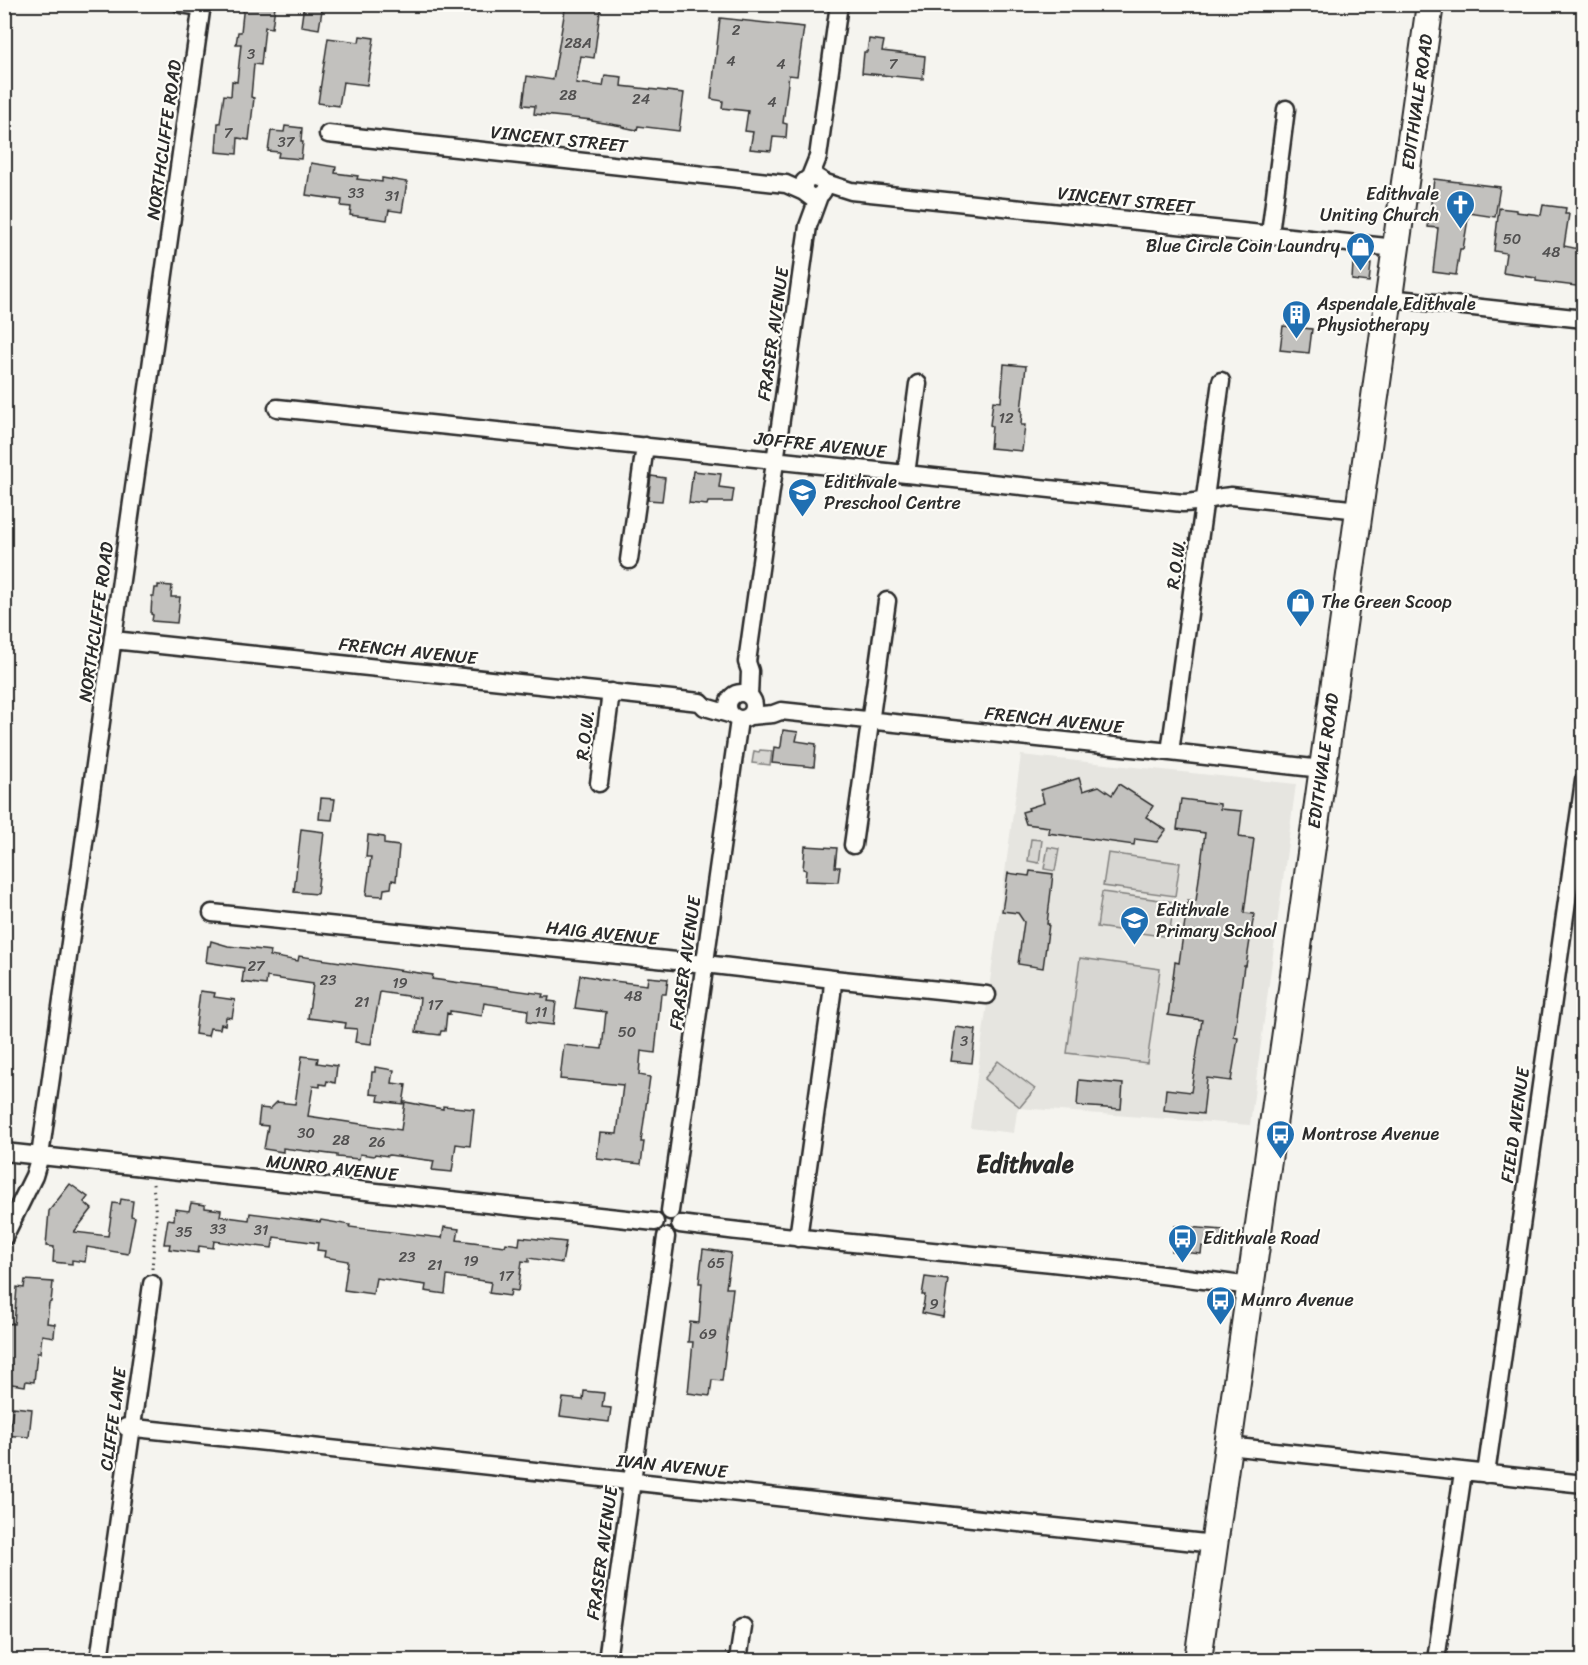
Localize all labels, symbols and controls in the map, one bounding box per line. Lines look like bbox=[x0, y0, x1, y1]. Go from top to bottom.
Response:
house number: 2 bbox=[732, 17, 741, 43]
house number: 28A bbox=[564, 30, 592, 56]
street label: EDITHVALE ROAD bbox=[1392, 32, 1442, 172]
house number: 3 bbox=[247, 41, 255, 67]
house number: 4 bbox=[726, 48, 736, 74]
house number: 4 bbox=[776, 51, 786, 77]
house number: 7 bbox=[889, 51, 899, 77]
street label: NORTHCLIFFE ROAD bbox=[137, 58, 191, 222]
house number: 28 bbox=[559, 82, 577, 108]
house number: 24 bbox=[632, 86, 650, 112]
house number: 4 bbox=[767, 89, 777, 115]
street label: VINCENT STREET bbox=[489, 116, 630, 162]
house number: 7 bbox=[224, 120, 234, 146]
house number: 37 bbox=[278, 129, 296, 155]
street label: VINCENT STREET bbox=[1056, 177, 1197, 223]
place label: Edithvale Uniting Church bbox=[1320, 178, 1439, 231]
house number: 33 bbox=[348, 180, 364, 206]
house number: 31 bbox=[385, 183, 399, 209]
church icon: Edithvale Uniting Church bbox=[1444, 188, 1476, 230]
house number: 50 bbox=[1503, 226, 1521, 252]
place label: Blue Circle Coin Laundry bbox=[1146, 230, 1341, 262]
shop icon: Blue Circle Coin Laundry bbox=[1345, 230, 1377, 272]
house number: 48 bbox=[1542, 239, 1560, 265]
street label: FRASER AVENUE bbox=[748, 264, 798, 403]
place label: Aspendale Edithvale Physiotherapy bbox=[1316, 288, 1476, 341]
building icon: Aspendale Edithvale Physiotherapy bbox=[1280, 298, 1312, 340]
house number: 12 bbox=[998, 405, 1014, 431]
street label: JOFFRE AVENUE bbox=[752, 422, 888, 468]
place label: Edithvale Preschool Centre bbox=[824, 466, 961, 519]
school or university icon: Edithvale Preschool Centre bbox=[787, 476, 819, 518]
street label: R.O.W. bbox=[1157, 537, 1195, 591]
street label: NORTHCLIFFE ROAD bbox=[69, 540, 123, 704]
shop icon: The Green Scoop bbox=[1284, 586, 1316, 628]
place label: The Green Scoop bbox=[1321, 586, 1452, 618]
street label: FRENCH AVENUE bbox=[337, 628, 480, 674]
street label: EDITHVALE ROAD bbox=[1298, 691, 1348, 831]
street label: FRENCH AVENUE bbox=[983, 697, 1126, 743]
street label: R.O.W. bbox=[566, 708, 604, 762]
street label: FRASER AVENUE bbox=[660, 893, 710, 1032]
place label: Edithvale Primary School bbox=[1156, 894, 1278, 947]
school or university icon: Edithvale Primary School bbox=[1119, 904, 1151, 946]
street label: HAIG AVENUE bbox=[544, 911, 661, 955]
house number: 27 bbox=[247, 953, 266, 979]
house number: 23 bbox=[320, 967, 336, 993]
house number: 19 bbox=[392, 970, 408, 996]
house number: 48 bbox=[624, 983, 642, 1009]
house number: 21 bbox=[354, 989, 370, 1015]
house number: 17 bbox=[427, 992, 444, 1018]
house number: 11 bbox=[535, 999, 547, 1025]
house number: 50 bbox=[618, 1019, 636, 1045]
house number: 3 bbox=[960, 1028, 968, 1054]
street label: FIELD AVENUE bbox=[1491, 1064, 1539, 1185]
bus stop icon: Montrose Avenue bbox=[1265, 1118, 1297, 1160]
place label: Montrose Avenue bbox=[1302, 1118, 1439, 1150]
house number: 30 bbox=[297, 1120, 315, 1146]
house number: 28 bbox=[332, 1127, 350, 1153]
house number: 26 bbox=[368, 1129, 386, 1155]
district label: Edithvale bbox=[976, 1143, 1074, 1185]
street label: MUNRO AVENUE bbox=[265, 1145, 400, 1191]
house number: 33 bbox=[210, 1216, 226, 1242]
house number: 31 bbox=[254, 1217, 268, 1243]
house number: 35 bbox=[175, 1219, 193, 1245]
bus stop icon: Edithvale Road bbox=[1166, 1222, 1198, 1264]
place label: Edithvale Road bbox=[1203, 1222, 1321, 1254]
house number: 23 bbox=[399, 1244, 415, 1270]
house number: 19 bbox=[463, 1248, 479, 1274]
house number: 65 bbox=[707, 1250, 725, 1276]
house number: 21 bbox=[427, 1252, 443, 1278]
house number: 17 bbox=[498, 1263, 515, 1289]
bus stop icon: Munro Avenue bbox=[1204, 1284, 1236, 1326]
place label: Munro Avenue bbox=[1241, 1284, 1354, 1316]
house number: 9 bbox=[929, 1291, 939, 1317]
house number: 69 bbox=[699, 1321, 717, 1347]
street label: CLIFFE LANE bbox=[90, 1364, 136, 1473]
street label: IVAN AVENUE bbox=[614, 1444, 730, 1488]
street label: FRASER AVENUE bbox=[577, 1483, 627, 1622]

